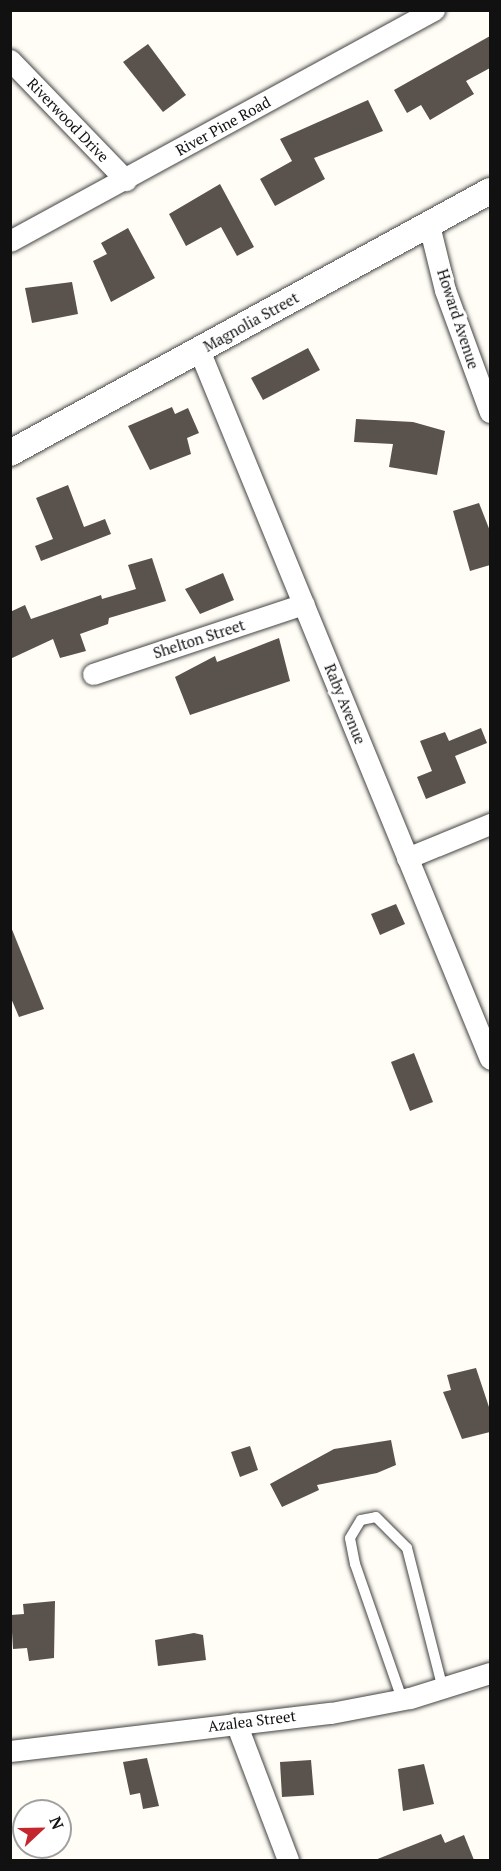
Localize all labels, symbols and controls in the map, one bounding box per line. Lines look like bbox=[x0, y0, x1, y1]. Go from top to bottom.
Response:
street label: Riverwood Drive bbox=[23, 74, 113, 166]
street label: River Pine Road bbox=[173, 93, 273, 159]
street label: Howard Avenue bbox=[433, 267, 483, 371]
street label: Magnolia Street bbox=[200, 288, 302, 356]
street label: Shelton Street bbox=[151, 616, 247, 662]
street label: Raby Avenue bbox=[321, 661, 369, 747]
street label: Azalea Street bbox=[207, 1707, 297, 1735]
north arrow bbox=[12, 1799, 72, 1859]
text: N bbox=[44, 1813, 69, 1833]

